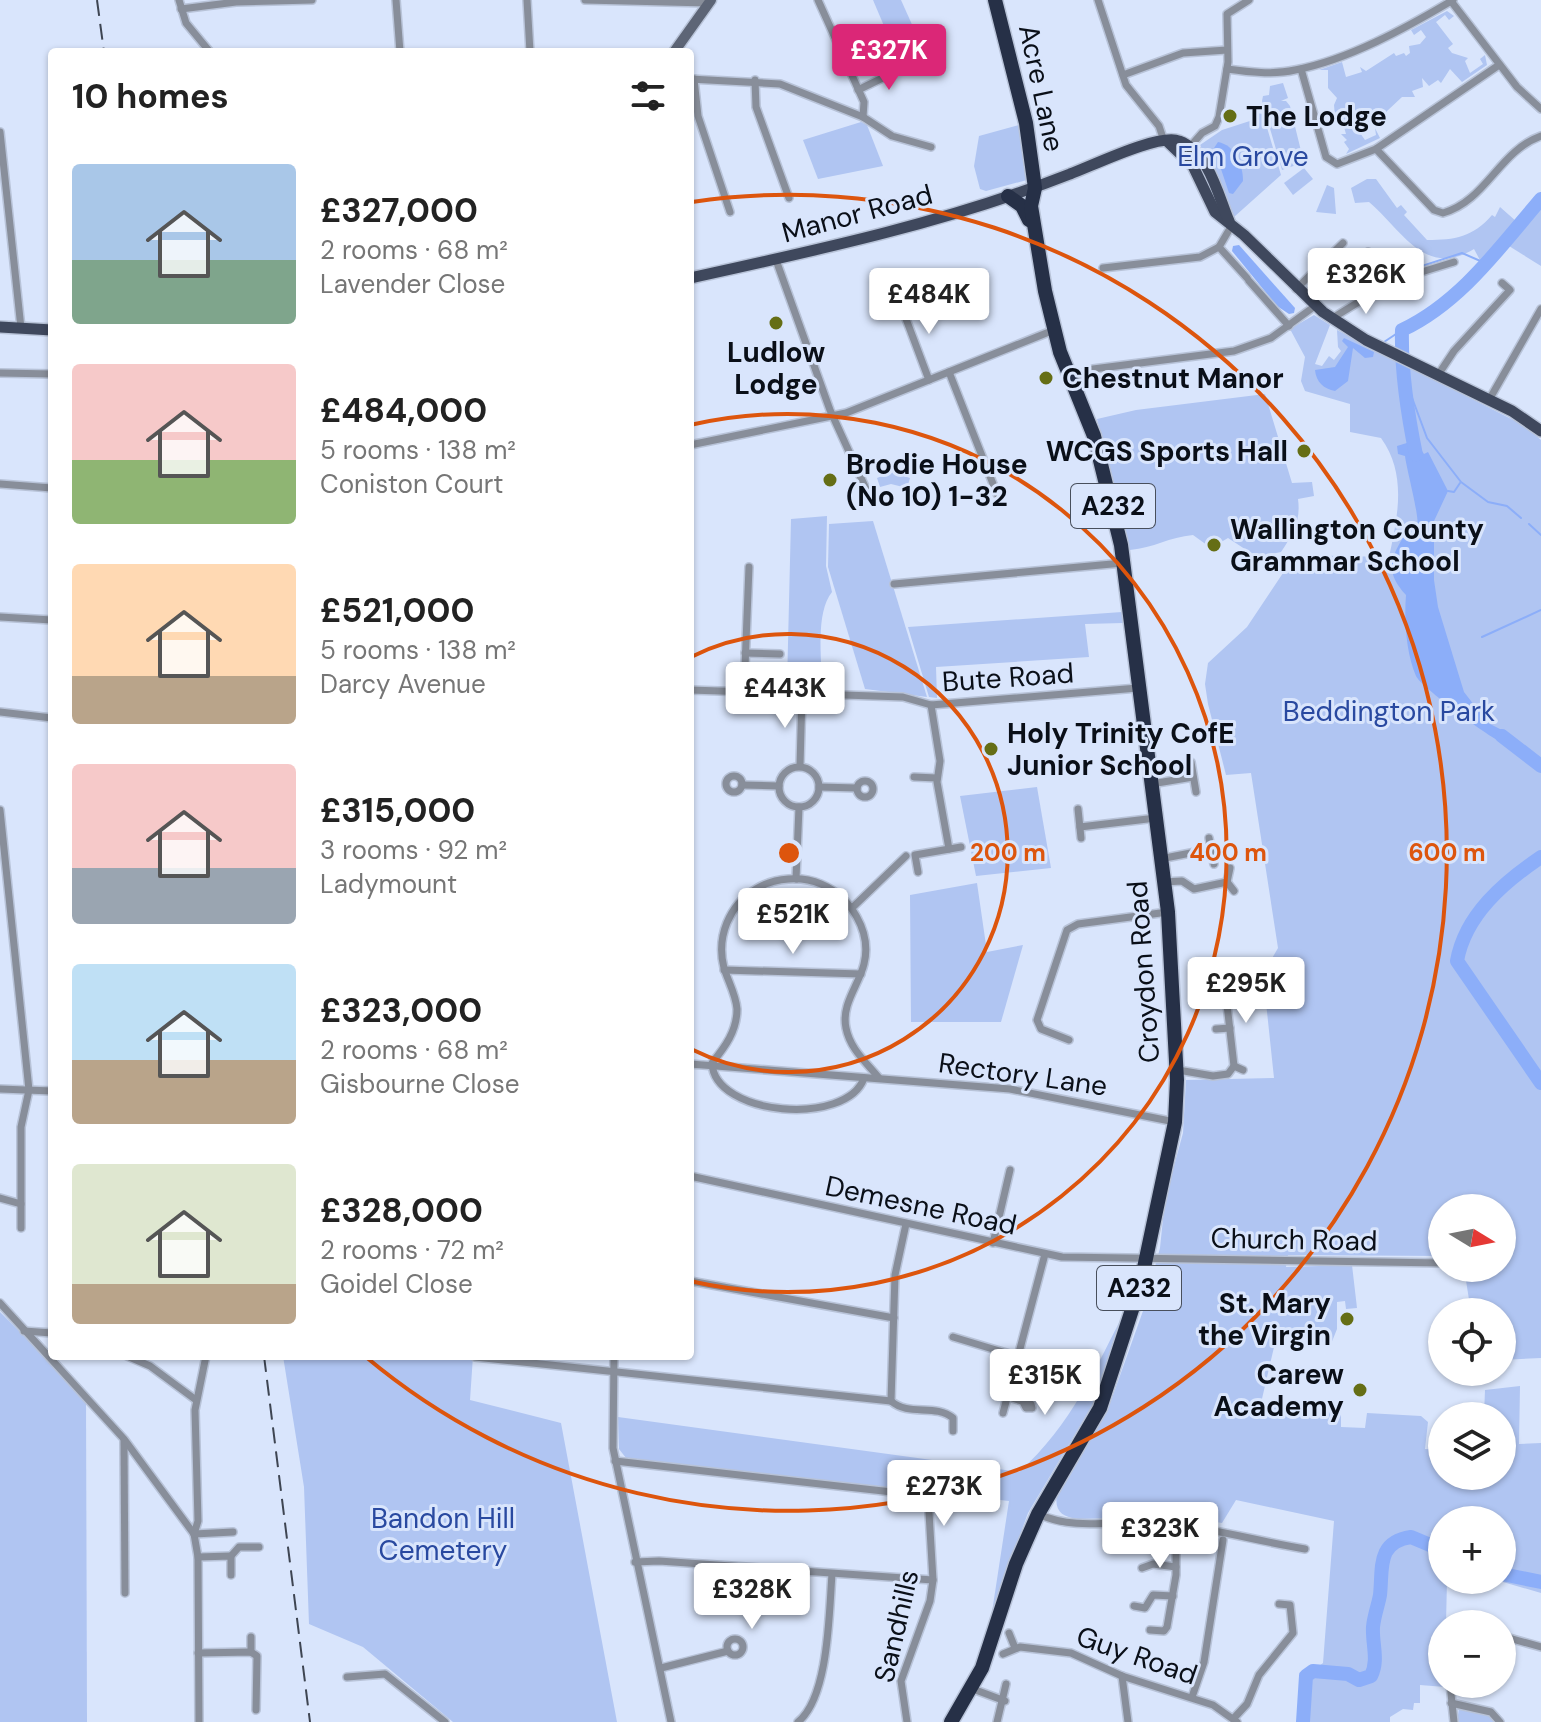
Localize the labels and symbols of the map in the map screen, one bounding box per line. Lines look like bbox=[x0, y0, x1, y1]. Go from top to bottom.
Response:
street label: Acre Lane bbox=[1010, 21, 1073, 155]
pin: £327K bbox=[833, 24, 945, 92]
place label: The Lodge bbox=[1246, 98, 1387, 135]
marker: The Lodge bbox=[1221, 107, 1239, 125]
park label: Elm Grove bbox=[1177, 138, 1309, 175]
street label: Manor Road bbox=[778, 176, 937, 251]
pin: £326K bbox=[1310, 248, 1422, 316]
pin: £484K bbox=[873, 268, 985, 336]
marker: Ludlow Lodge bbox=[767, 314, 785, 332]
place label: Ludlow Lodge bbox=[727, 334, 825, 403]
place label: Chestnut Manor bbox=[1062, 360, 1284, 397]
marker: Chestnut Manor bbox=[1037, 369, 1055, 387]
place label: WCGS Sports Hall bbox=[1046, 433, 1288, 470]
marker: WCGS Sports Hall bbox=[1295, 442, 1313, 460]
place label: Brodie House (No 10) 1-32 bbox=[846, 446, 1028, 515]
marker: Brodie House (No 10) 1-32 bbox=[821, 471, 839, 489]
road number: A232 bbox=[1071, 484, 1155, 528]
place label: Wallington County Grammar School bbox=[1230, 511, 1484, 580]
marker: Wallington County Grammar School bbox=[1205, 536, 1223, 554]
street label: Bute Road bbox=[941, 654, 1075, 701]
pin: £443K bbox=[729, 662, 841, 730]
park label: Beddington Park bbox=[1283, 693, 1495, 730]
place label: Holy Trinity CofE Junior School bbox=[1007, 715, 1235, 784]
marker: Holy Trinity CofE Junior School bbox=[982, 740, 1000, 758]
text: 200 m bbox=[970, 837, 1046, 868]
text: 400 m bbox=[1189, 837, 1267, 868]
text: 600 m bbox=[1408, 837, 1486, 868]
centre of rings bbox=[775, 839, 803, 867]
street label: Croydon Road bbox=[1119, 880, 1168, 1064]
pin: £521K bbox=[737, 888, 849, 956]
pin: £295K bbox=[1190, 957, 1302, 1025]
street label: Rectory Lane bbox=[936, 1044, 1110, 1105]
street label: Demesne Road bbox=[822, 1167, 1020, 1244]
north arrow bbox=[1428, 1194, 1516, 1282]
street label: Church Road bbox=[1210, 1220, 1378, 1259]
road number: A232 bbox=[1097, 1266, 1181, 1310]
place label: St. Mary the Virgin bbox=[1198, 1285, 1331, 1354]
marker: St. Mary the Virgin bbox=[1338, 1310, 1356, 1328]
pin: £315K bbox=[989, 1349, 1101, 1417]
place label: Carew Academy bbox=[1213, 1356, 1344, 1425]
marker: Carew Academy bbox=[1351, 1381, 1369, 1399]
pin: £273K bbox=[888, 1460, 1000, 1528]
park label: Bandon Hill Cemetery bbox=[371, 1500, 515, 1569]
pin: £323K bbox=[1104, 1502, 1216, 1570]
pin: £328K bbox=[696, 1563, 808, 1631]
street label: Sandhills bbox=[866, 1566, 927, 1686]
street label: Guy Road bbox=[1071, 1618, 1202, 1693]

